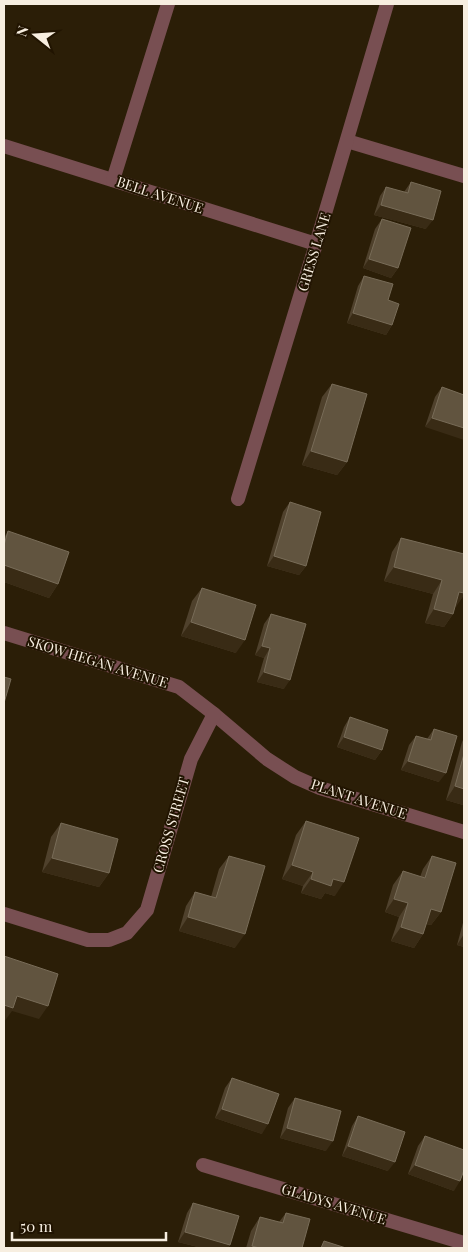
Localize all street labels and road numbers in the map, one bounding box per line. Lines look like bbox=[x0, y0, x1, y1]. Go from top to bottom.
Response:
street label: BELL AVENUE bbox=[114, 172, 206, 217]
street label: GRESS LANE bbox=[293, 210, 334, 293]
street label: SKOW HEGAN AVENUE bbox=[26, 631, 171, 692]
street label: CROSS STREET bbox=[148, 774, 193, 875]
street label: PLANT AVENUE bbox=[309, 774, 409, 823]
street label: GLADYS AVENUE bbox=[279, 1179, 389, 1229]

